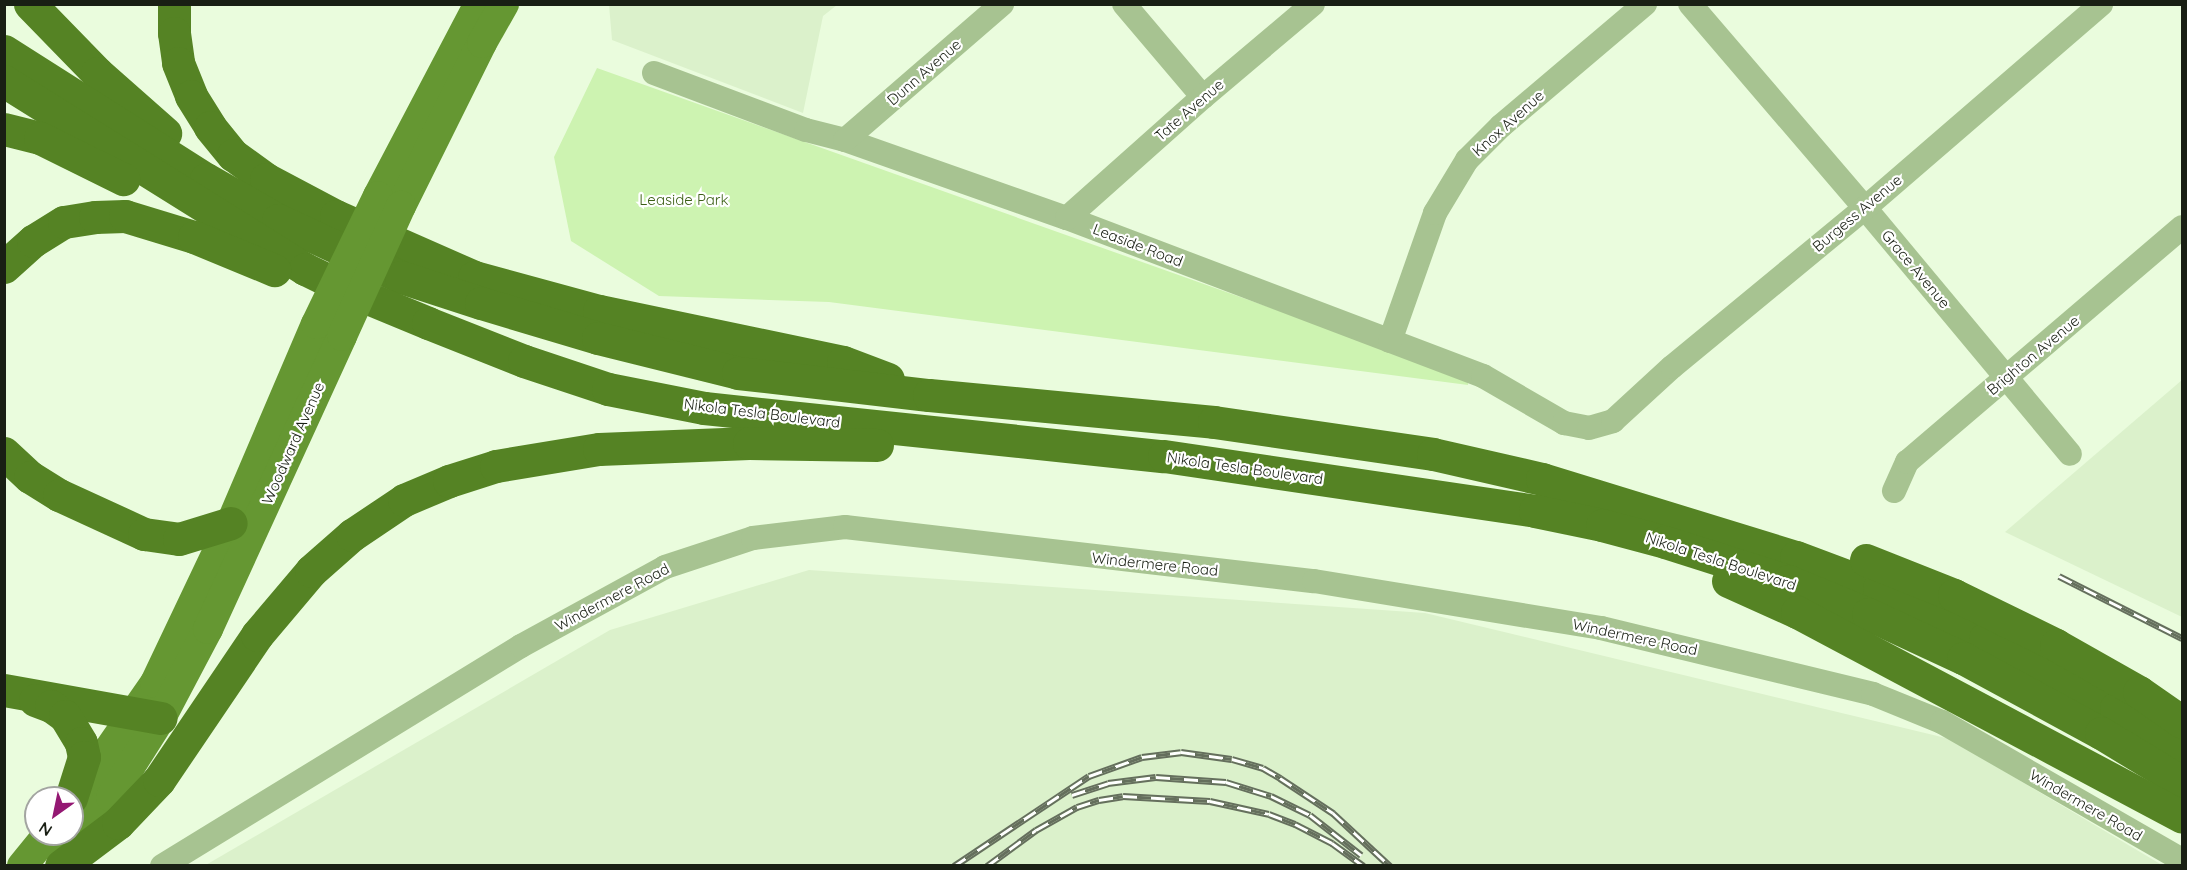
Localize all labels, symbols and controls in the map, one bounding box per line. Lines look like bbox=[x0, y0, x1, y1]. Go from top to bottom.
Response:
street label: Dunn Avenue bbox=[883, 35, 965, 109]
street label: Tate Avenue bbox=[1151, 75, 1227, 145]
street label: Knox Avenue bbox=[1468, 86, 1548, 160]
street label: Burgess Avenue bbox=[1809, 170, 1905, 256]
park label: Leaside Park bbox=[639, 191, 729, 209]
street label: Leaside Road bbox=[1091, 220, 1185, 270]
street label: Grace Avenue bbox=[1878, 226, 1954, 312]
street label: Brighton Avenue bbox=[1983, 311, 2083, 399]
street label: Woodward Avenue bbox=[258, 379, 328, 507]
street label: Nikola Tesla Boulevard bbox=[683, 394, 841, 432]
street label: Nikola Tesla Boulevard bbox=[1166, 448, 1324, 488]
street label: Nikola Tesla Boulevard bbox=[1643, 528, 1799, 594]
street label: Windermere Road bbox=[1091, 548, 1219, 580]
street label: Windermere Road bbox=[552, 559, 672, 635]
street label: Windermere Road bbox=[1571, 615, 1699, 659]
street label: Windermere Road bbox=[2026, 765, 2146, 845]
north arrow bbox=[24, 786, 84, 846]
text: N bbox=[35, 818, 56, 841]

